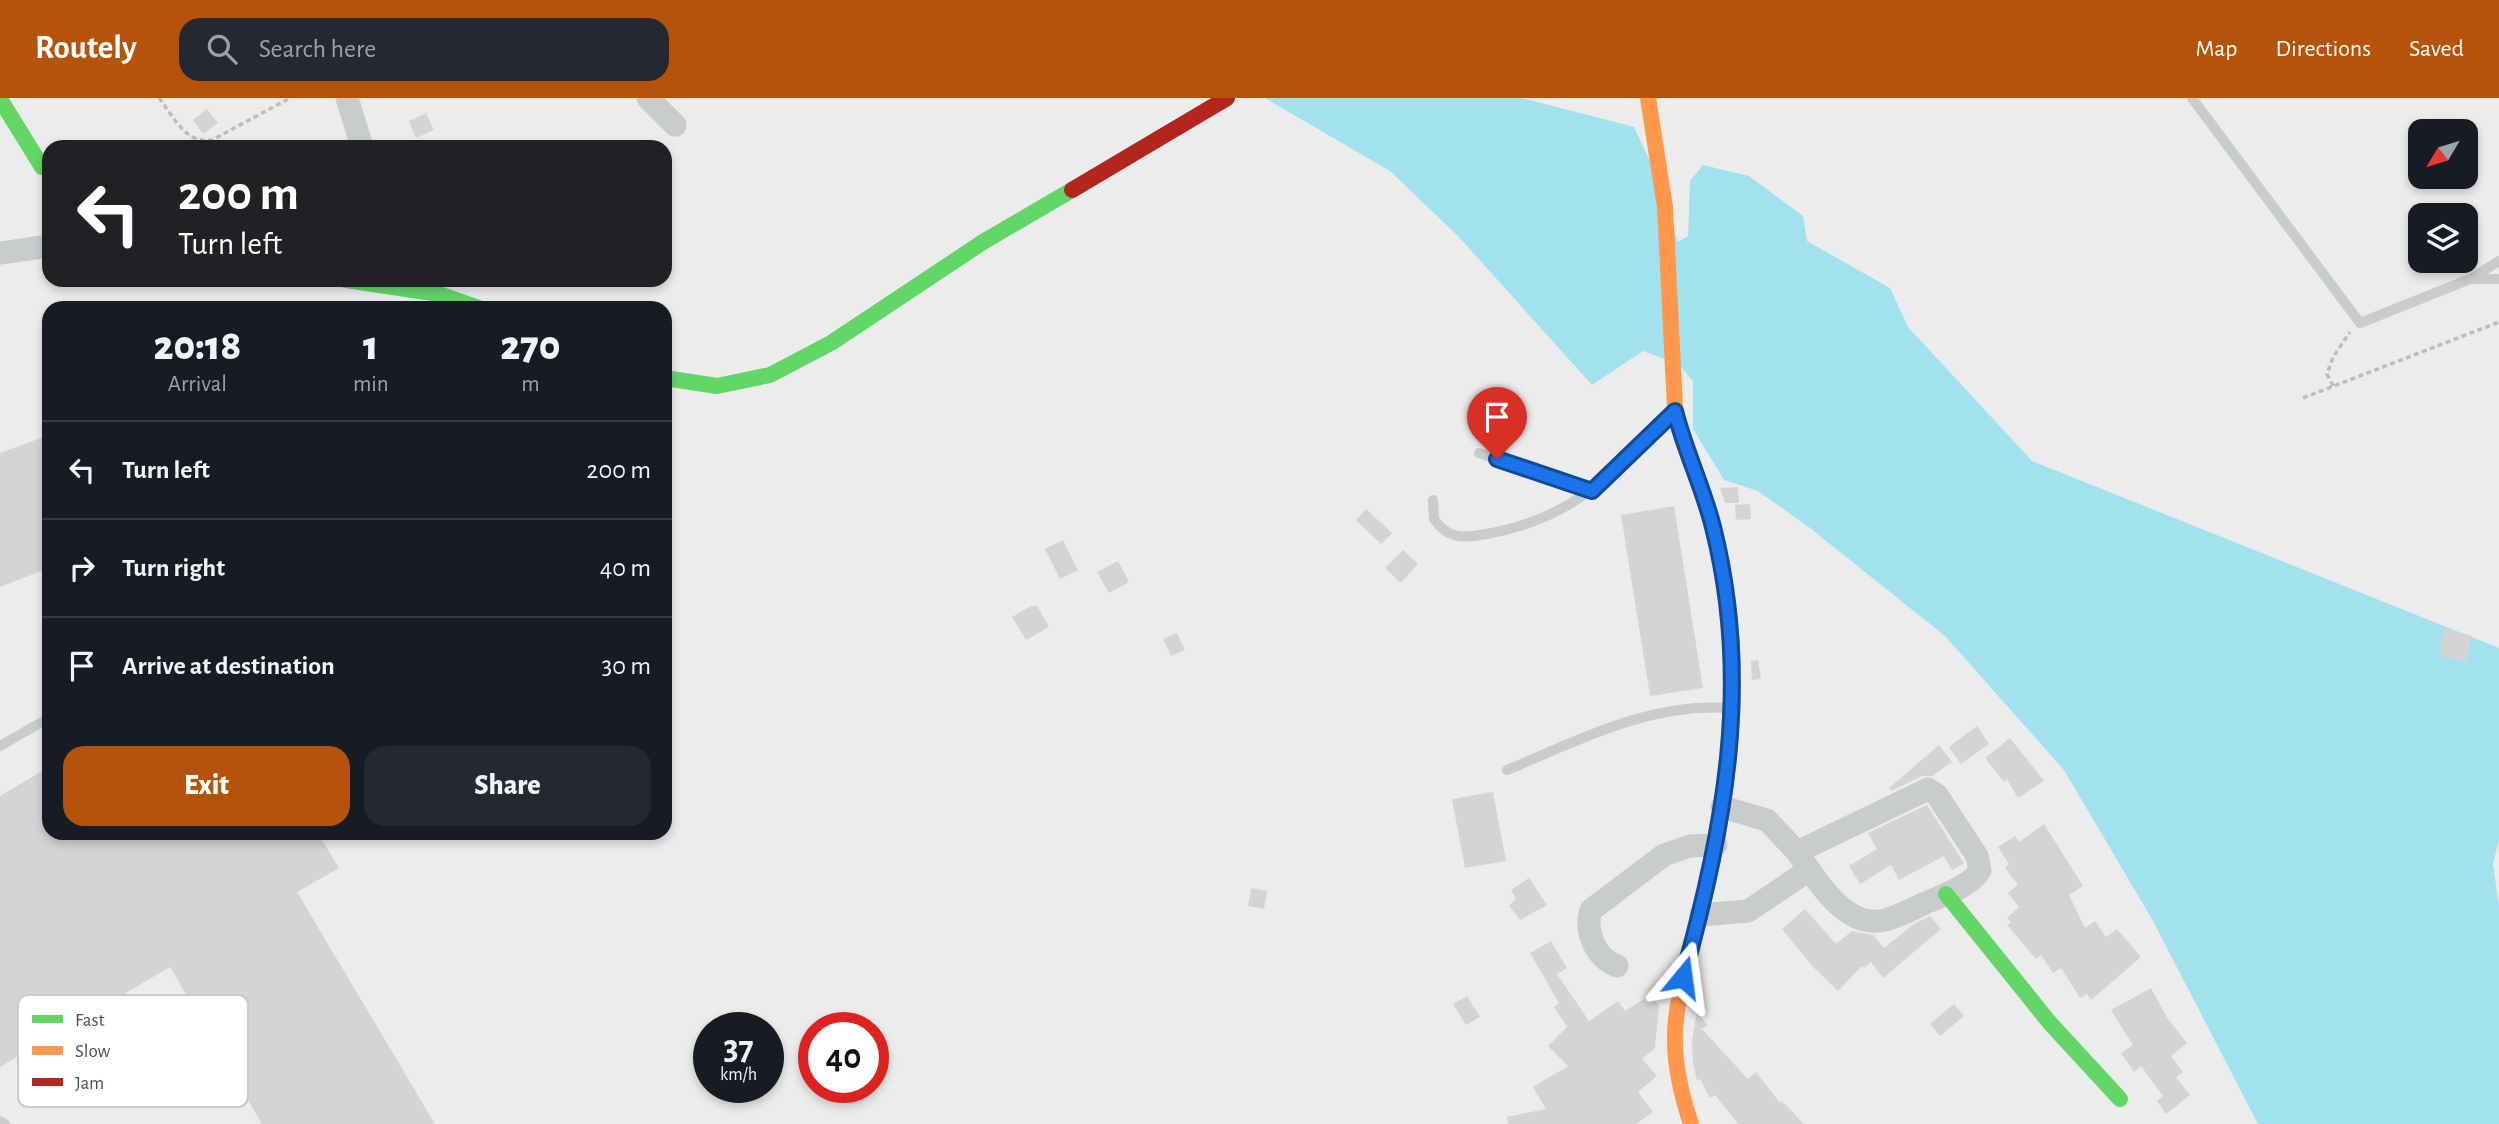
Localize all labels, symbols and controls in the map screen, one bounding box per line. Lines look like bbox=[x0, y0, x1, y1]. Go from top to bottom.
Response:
search box bbox=[179, 18, 669, 81]
icon: search bbox=[203, 30, 241, 68]
text: Routely bbox=[35, 32, 137, 65]
text: Search here bbox=[259, 36, 376, 62]
text: Map bbox=[2195, 37, 2237, 61]
text: Directions bbox=[2275, 37, 2371, 61]
text: Saved bbox=[2409, 37, 2464, 61]
north arrow bbox=[2408, 119, 2478, 189]
map controls bbox=[2408, 119, 2478, 273]
icon: left bbox=[63, 168, 154, 259]
text: 200 m bbox=[178, 170, 299, 219]
button: layers bbox=[2408, 203, 2478, 273]
text: Turn left bbox=[178, 228, 282, 260]
text: 20:18 bbox=[153, 325, 241, 367]
text: 1 bbox=[363, 325, 379, 367]
text: 270 bbox=[500, 325, 561, 367]
text: Arrival bbox=[168, 373, 227, 396]
text: min bbox=[353, 373, 389, 396]
text: m bbox=[521, 373, 540, 396]
pin bbox=[1467, 387, 1527, 459]
icon: arrive bbox=[1478, 398, 1516, 436]
icon: left bbox=[63, 451, 101, 489]
text: Turn left bbox=[122, 457, 210, 483]
text: 200 m bbox=[587, 457, 651, 483]
icon: right bbox=[63, 549, 101, 587]
text: Turn right bbox=[122, 555, 225, 581]
text: 40 m bbox=[600, 555, 651, 581]
icon: arrive bbox=[63, 647, 101, 685]
text: Arrive at destination bbox=[122, 653, 335, 679]
text: 30 m bbox=[601, 653, 651, 679]
button: Exit bbox=[63, 746, 350, 826]
button: Share bbox=[364, 746, 651, 826]
position arrow bbox=[1646, 940, 1720, 1014]
legend bbox=[18, 995, 248, 1107]
text: Fast bbox=[75, 1011, 105, 1030]
speed limit sign: 40 bbox=[798, 1012, 889, 1103]
text: 37 bbox=[723, 1031, 754, 1066]
text: Slow bbox=[75, 1042, 111, 1061]
text: km/h bbox=[720, 1066, 757, 1084]
text: Jam bbox=[75, 1074, 104, 1093]

